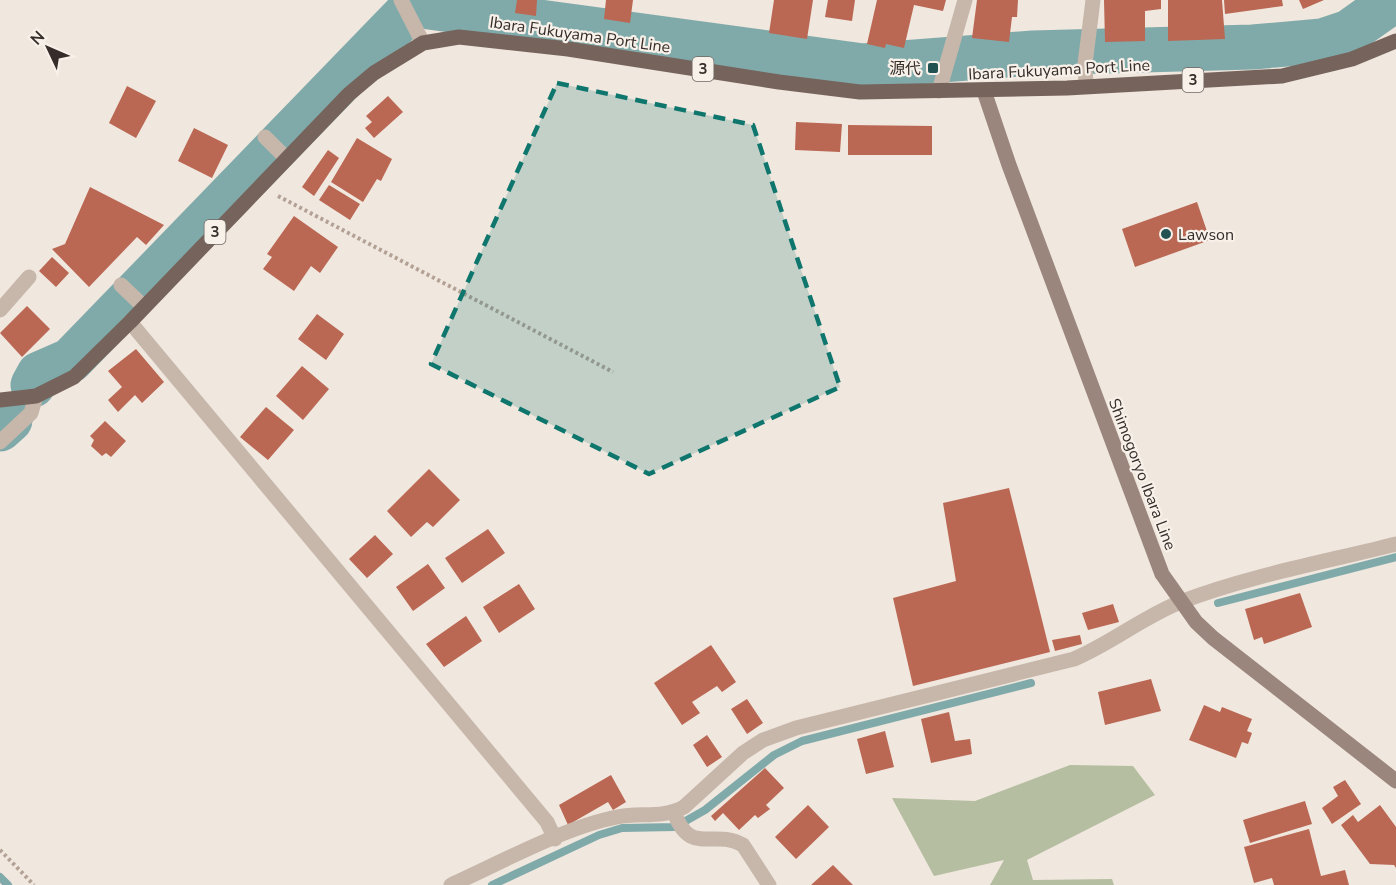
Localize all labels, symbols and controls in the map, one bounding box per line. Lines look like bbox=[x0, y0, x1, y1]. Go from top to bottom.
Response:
street label: Ibara Fukuyama Port Line bbox=[488, 11, 672, 59]
north arrow bbox=[18, 18, 78, 78]
text: N bbox=[26, 26, 50, 50]
street label: Ibara Fukuyama Port Line bbox=[968, 54, 1151, 86]
road number: 3 bbox=[692, 57, 714, 81]
place label: 源代 bbox=[889, 58, 921, 80]
marker: 源代 bbox=[926, 61, 940, 75]
road number: 3 bbox=[1182, 68, 1204, 92]
road number: 3 bbox=[204, 220, 226, 244]
place label: Lawson bbox=[1178, 224, 1234, 246]
marker: Lawson bbox=[1159, 227, 1173, 241]
street label: Shimogoryo Ibara Line bbox=[1103, 395, 1181, 553]

